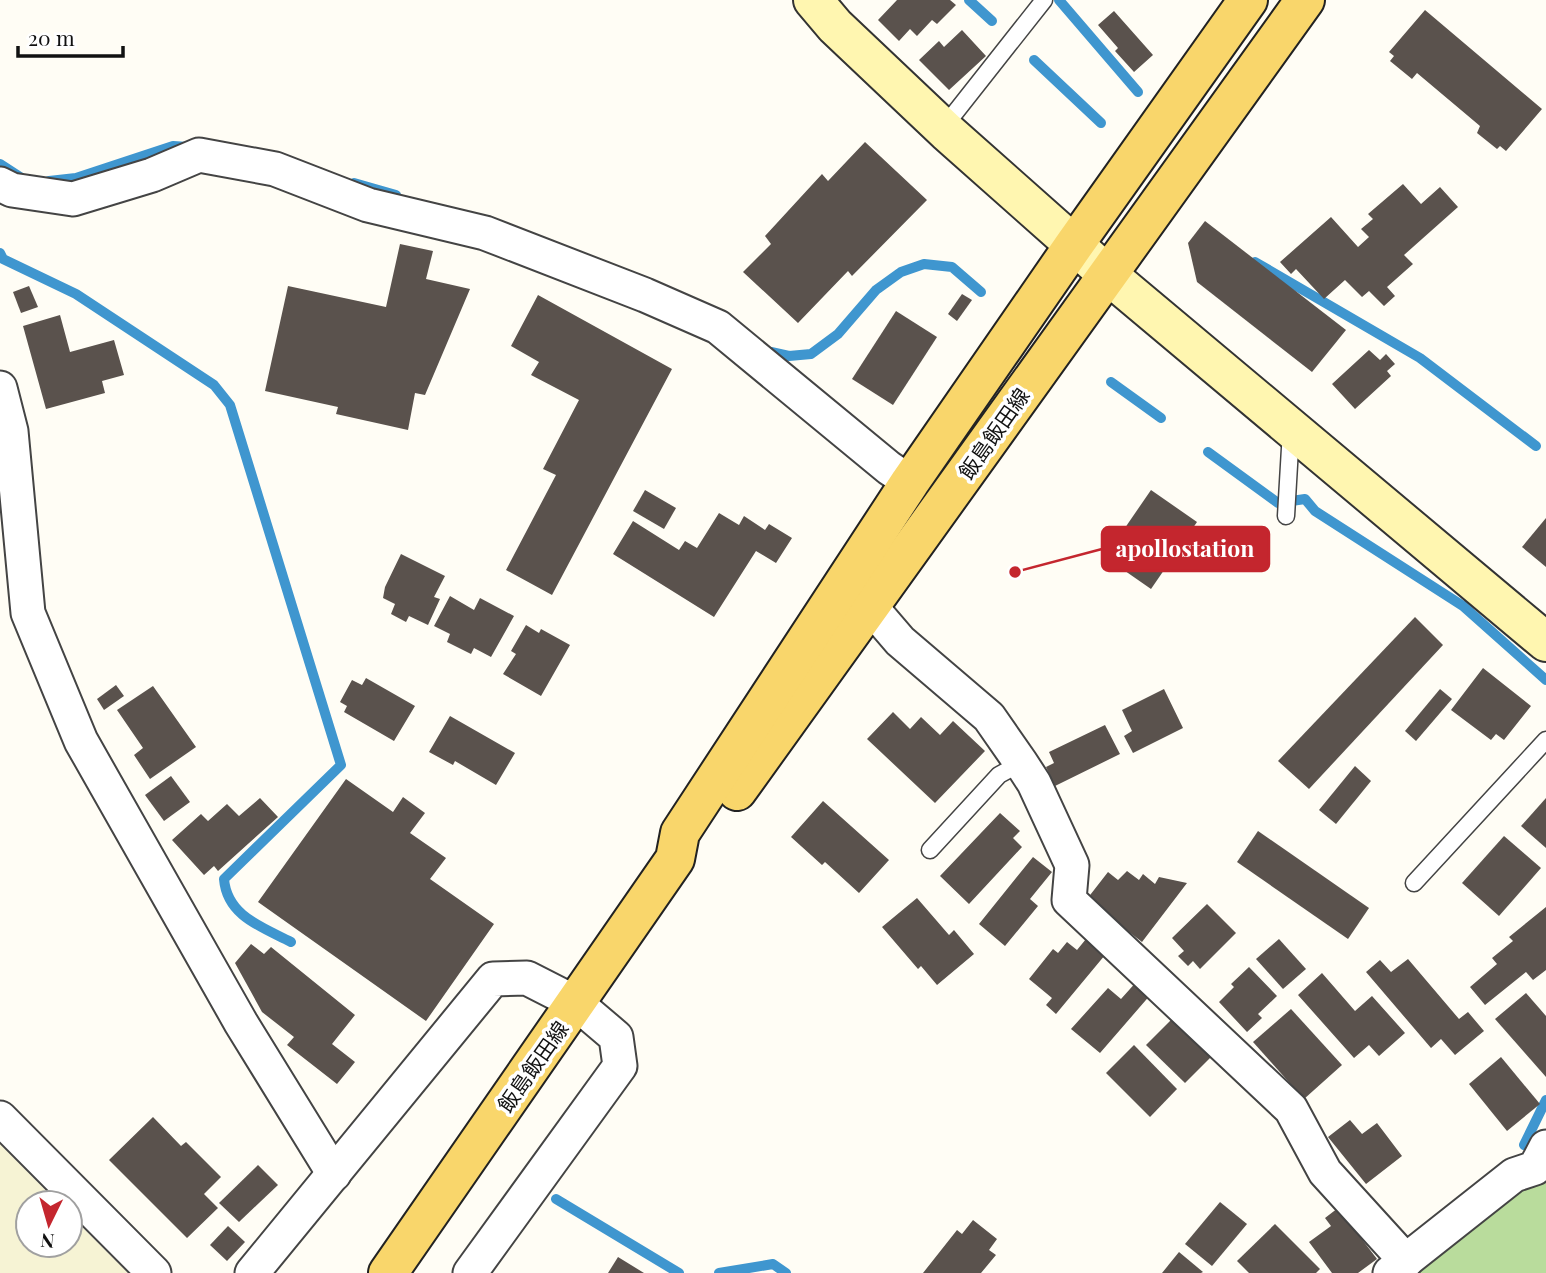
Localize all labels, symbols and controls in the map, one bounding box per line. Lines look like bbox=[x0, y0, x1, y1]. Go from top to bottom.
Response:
scale bar bbox=[18, 14, 122, 58]
text: 20 m bbox=[28, 23, 75, 51]
street label: 飯島飯田線 bbox=[951, 382, 1035, 484]
callout: apollostation bbox=[1102, 527, 1269, 571]
text: apollostation bbox=[1116, 532, 1254, 563]
street label: 飯島飯田線 bbox=[490, 1015, 574, 1117]
north arrow bbox=[14, 1189, 84, 1259]
text: N bbox=[39, 1228, 55, 1255]

